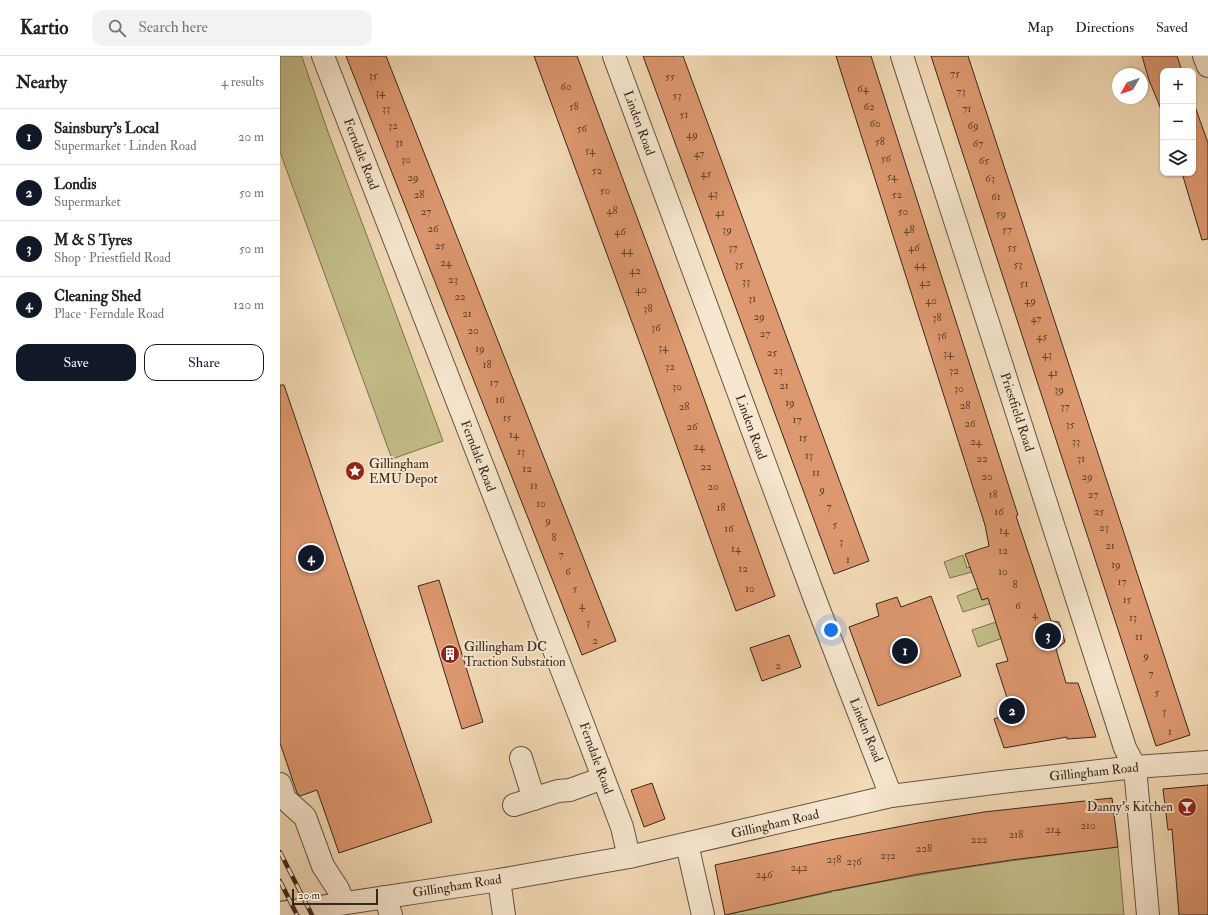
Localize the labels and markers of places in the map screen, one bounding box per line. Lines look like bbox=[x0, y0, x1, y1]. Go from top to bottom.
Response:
place label: Gillingham EMU Depot bbox=[369, 456, 438, 488]
place icon: Gillingham EMU Depot bbox=[344, 460, 366, 482]
pin: 4 bbox=[298, 543, 324, 573]
pin: 3 bbox=[1035, 621, 1061, 651]
pin: 1 bbox=[892, 636, 918, 666]
place label: Gillingham DC Traction Substation bbox=[464, 639, 566, 670]
building icon: Gillingham DC Traction Substation bbox=[439, 643, 461, 665]
pin: 2 bbox=[999, 696, 1025, 726]
bar icon: Danny's Kitchen bbox=[1176, 796, 1198, 818]
place label: Danny's Kitchen bbox=[1087, 799, 1173, 816]

